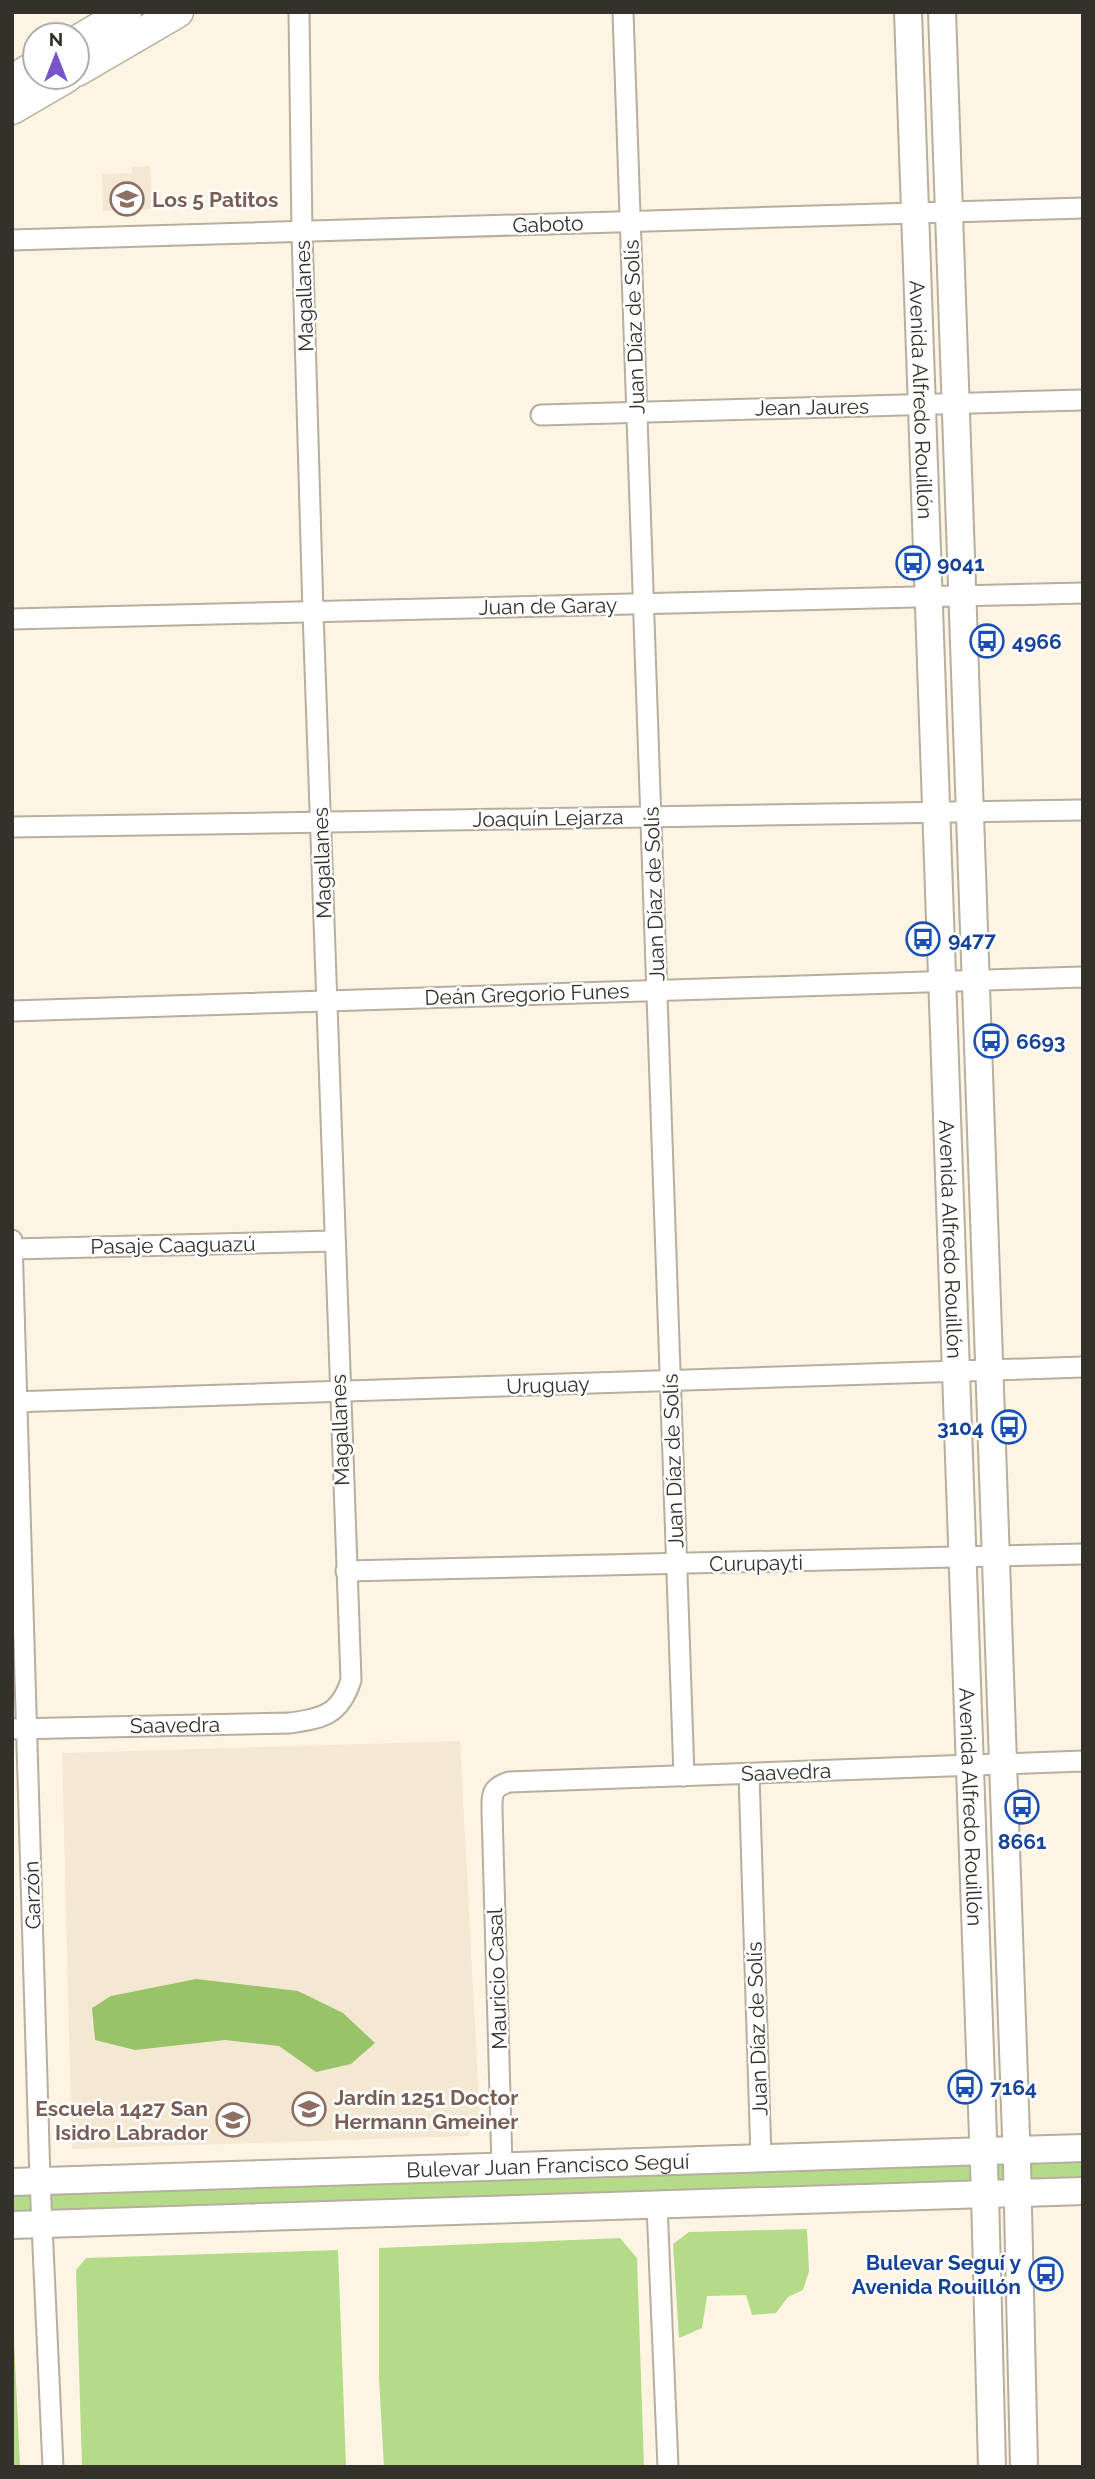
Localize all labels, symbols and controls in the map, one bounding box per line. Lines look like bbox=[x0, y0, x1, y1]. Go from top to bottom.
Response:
north arrow bbox=[21, 21, 91, 91]
text: N bbox=[49, 28, 63, 50]
school or university icon: Los 5 Patitos bbox=[108, 180, 146, 218]
place label: Los 5 Patitos bbox=[152, 187, 278, 212]
street label: Gaboto bbox=[512, 210, 584, 238]
street label: Juan Díaz de Solís bbox=[618, 239, 650, 415]
street label: Magallanes bbox=[290, 240, 318, 352]
street label: Avenida Alfredo Rouillón bbox=[905, 280, 938, 520]
street label: Jean Jaures bbox=[755, 394, 869, 420]
bus stop icon: 9041 bbox=[894, 544, 932, 582]
place label: 9041 bbox=[937, 551, 985, 576]
street label: Juan de Garay bbox=[479, 592, 617, 620]
bus stop icon: 4966 bbox=[968, 622, 1006, 660]
place label: 4966 bbox=[1012, 629, 1062, 654]
street label: Joaquín Lejarza bbox=[472, 804, 624, 832]
street label: Juan Díaz de Solís bbox=[638, 806, 670, 982]
street label: Magallanes bbox=[308, 807, 336, 919]
bus stop icon: 9477 bbox=[904, 920, 942, 958]
place label: 9477 bbox=[948, 927, 996, 952]
street label: Deán Gregorio Funes bbox=[424, 978, 630, 1010]
bus stop icon: 6693 bbox=[972, 1022, 1010, 1060]
place label: 6693 bbox=[1016, 1029, 1066, 1054]
street label: Avenida Alfredo Rouillón bbox=[935, 1119, 968, 1359]
street label: Pasaje Caaguazú bbox=[90, 1231, 256, 1259]
street label: Uruguay bbox=[506, 1371, 590, 1399]
street label: Juan Díaz de Solís bbox=[657, 1373, 689, 1549]
street label: Magallanes bbox=[326, 1374, 354, 1486]
bus stop icon: 3104 bbox=[990, 1408, 1028, 1446]
place label: 3104 bbox=[937, 1415, 984, 1440]
street label: Curupayti bbox=[709, 1550, 803, 1576]
street label: Avenida Alfredo Rouillón bbox=[955, 1687, 988, 1927]
street label: Saavedra bbox=[130, 1712, 220, 1738]
street label: Saavedra bbox=[740, 1758, 832, 1786]
bus stop icon: 8661 bbox=[1003, 1788, 1041, 1826]
place label: 8661 bbox=[998, 1829, 1046, 1854]
street label: Garzón bbox=[18, 1860, 46, 1930]
street label: Mauricio Casal bbox=[482, 1908, 512, 2050]
street label: Juan Díaz de Solís bbox=[741, 1941, 773, 2117]
bus stop icon: 7164 bbox=[946, 2068, 984, 2106]
place label: 7164 bbox=[990, 2075, 1037, 2100]
place label: Jardín 1251 Doctor Hermann Gmeiner bbox=[334, 2085, 518, 2134]
school or university icon: Jardín 1251 Doctor Hermann Gmeiner bbox=[290, 2090, 328, 2128]
place label: Escuela 1427 San Isidro Labrador bbox=[35, 2096, 208, 2145]
school or university icon: Escuela 1427 San Isidro Labrador bbox=[214, 2101, 252, 2139]
street label: Bulevar Juan Francisco Seguí bbox=[406, 2148, 690, 2182]
place label: Bulevar Seguí y Avenida Rouillón bbox=[852, 2250, 1021, 2299]
bus stop icon: Bulevar Seguí y Avenida Rouillón bbox=[1027, 2255, 1065, 2293]

